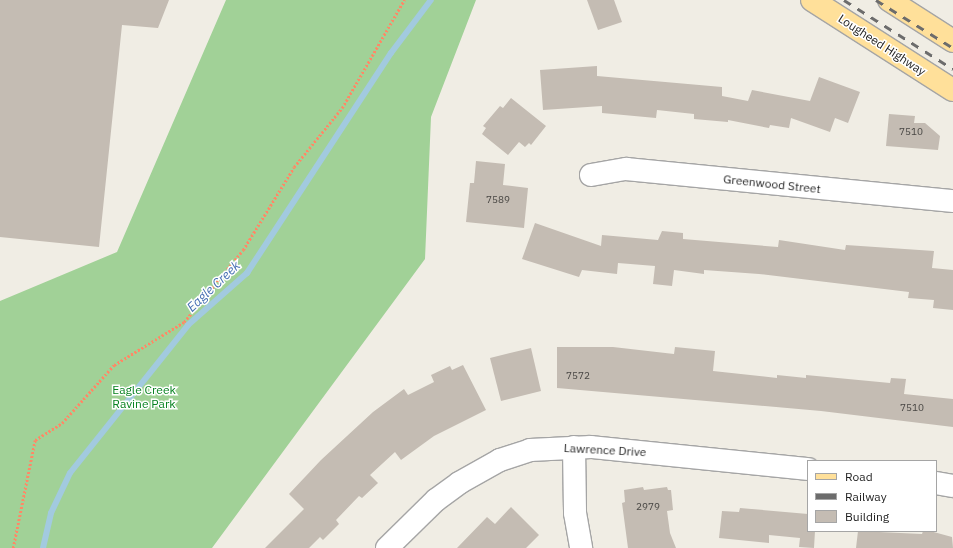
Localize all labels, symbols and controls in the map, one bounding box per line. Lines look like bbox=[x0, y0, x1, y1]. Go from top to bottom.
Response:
street label: Lougheed Highway bbox=[835, 11, 929, 79]
house number: 7510 bbox=[899, 126, 923, 138]
street label: Greenwood Street bbox=[723, 172, 821, 196]
house number: 7589 bbox=[486, 194, 510, 206]
water label: Eagle Creek bbox=[184, 258, 244, 316]
house number: 7572 bbox=[566, 370, 590, 382]
park label: Eagle Creek Ravine Park bbox=[112, 383, 176, 411]
house number: 7510 bbox=[900, 402, 924, 414]
street label: Lawrence Drive bbox=[563, 441, 647, 459]
legend bbox=[807, 460, 937, 532]
text: Road bbox=[845, 469, 873, 484]
text: Railway bbox=[845, 489, 887, 504]
house number: 2979 bbox=[636, 501, 660, 513]
text: Building bbox=[845, 509, 889, 524]

